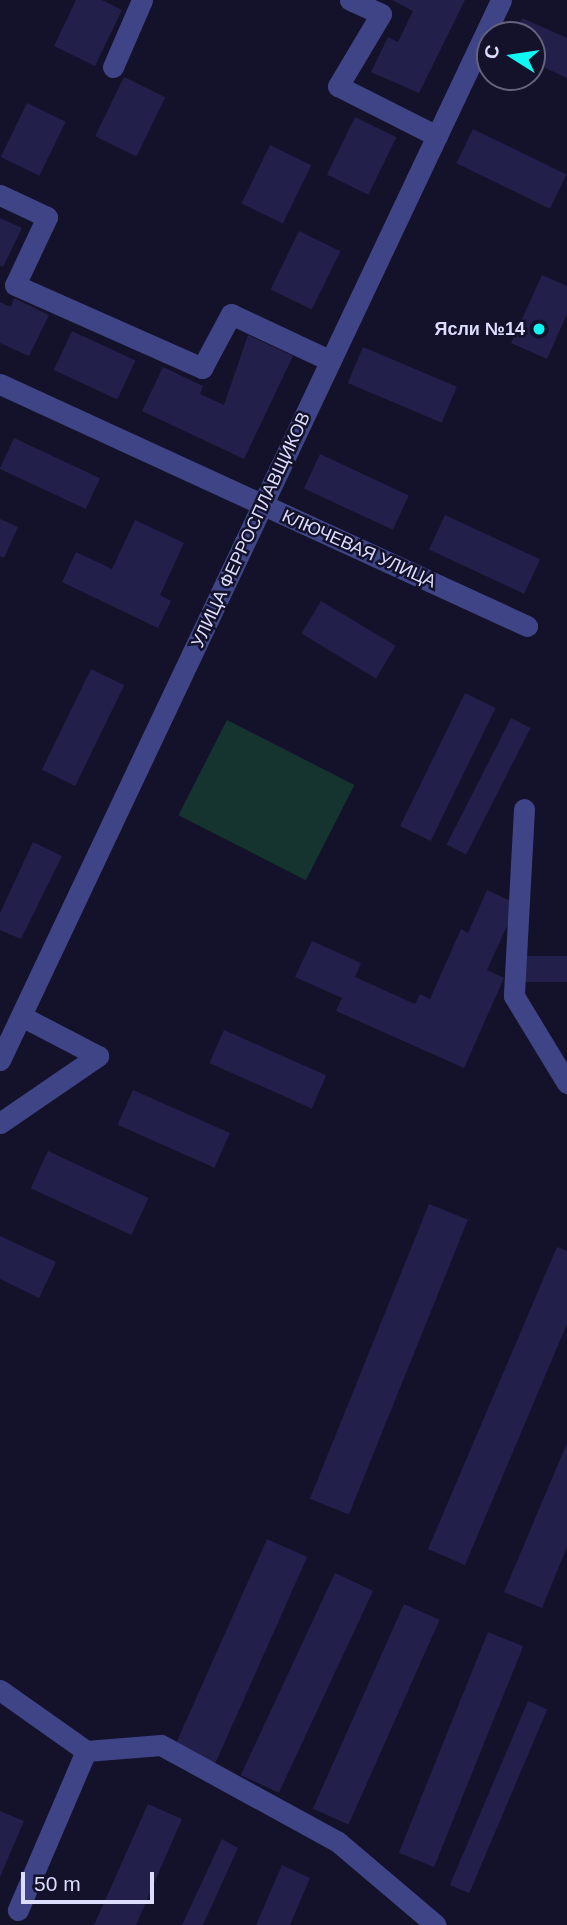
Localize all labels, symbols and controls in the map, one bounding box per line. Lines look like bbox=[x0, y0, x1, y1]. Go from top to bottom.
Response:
north arrow bbox=[476, 21, 546, 91]
text: С bbox=[480, 43, 504, 61]
place label: Ясли №14 bbox=[434, 318, 525, 340]
marker: Ясли №14 bbox=[531, 321, 547, 337]
street label: УЛИЦА ФЕРРОСПЛАВЩИКОВ bbox=[187, 409, 315, 651]
street label: КЛЮЧЕВАЯ УЛИЦА bbox=[279, 505, 439, 593]
scale bar bbox=[24, 1858, 158, 1902]
text: 50 m bbox=[34, 1872, 81, 1895]

